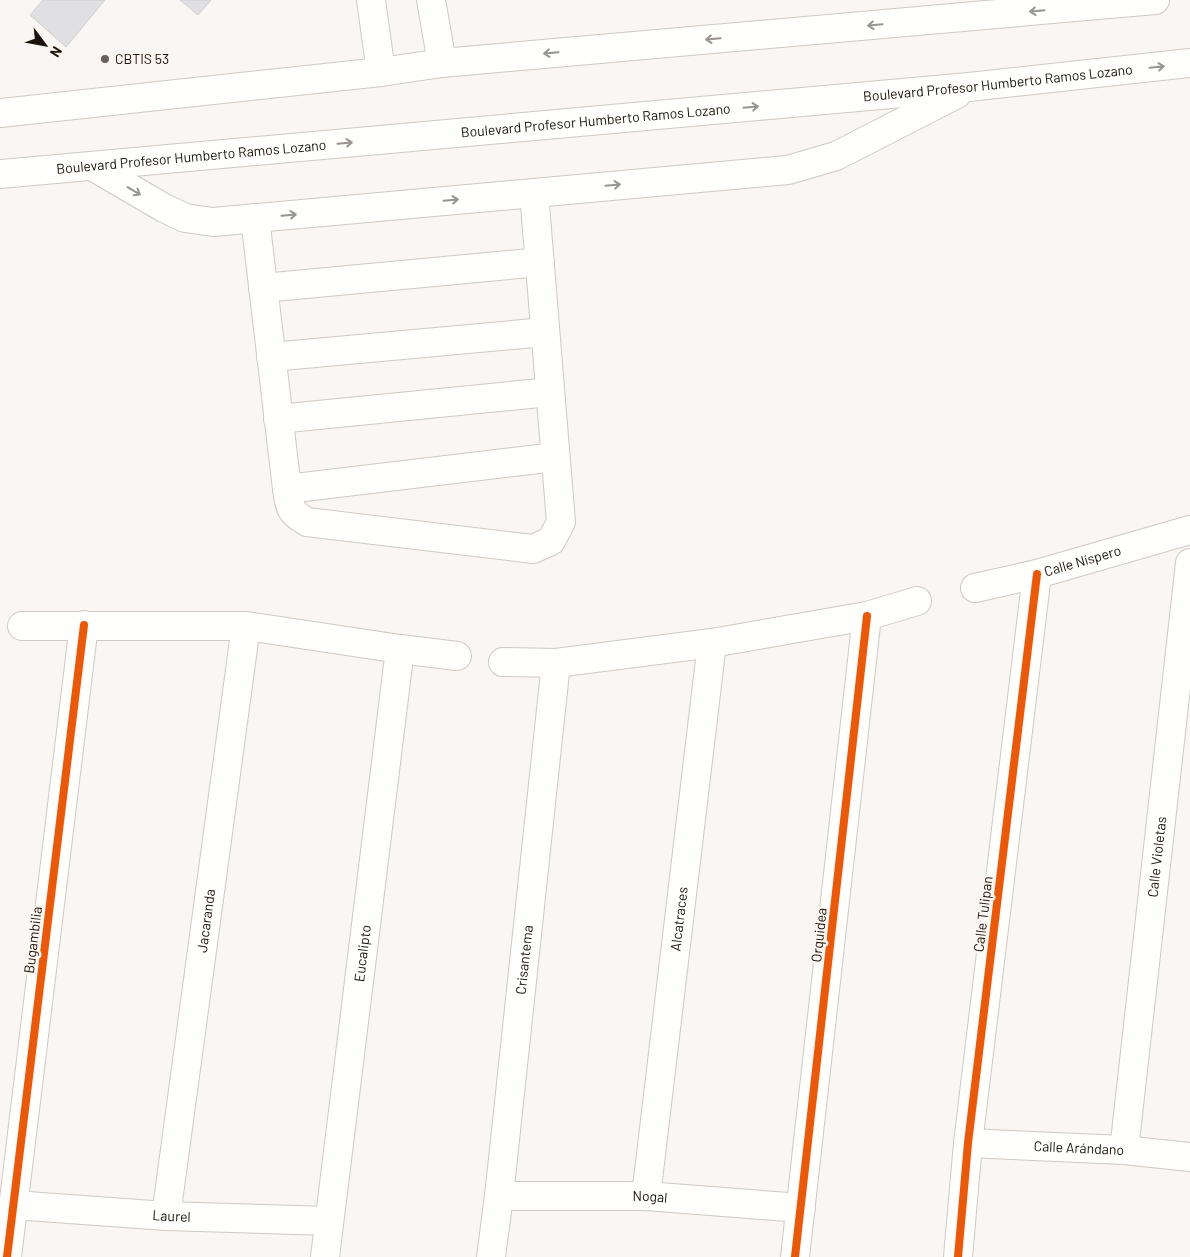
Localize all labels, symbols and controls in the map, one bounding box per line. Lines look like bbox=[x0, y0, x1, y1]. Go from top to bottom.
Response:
one-way arrow bbox=[1029, 6, 1045, 15]
north arrow bbox=[20, 20, 70, 70]
one-way arrow bbox=[867, 20, 883, 30]
one-way arrow bbox=[706, 34, 722, 44]
text: N bbox=[47, 44, 66, 61]
one-way arrow bbox=[544, 48, 560, 58]
place label: CBTIS 53 bbox=[115, 50, 169, 67]
marker: CBTIS 53 bbox=[99, 53, 111, 65]
street label: Boulevard Profesor Humberto Ramos Lozano bbox=[862, 60, 1133, 104]
one-way arrow bbox=[1149, 62, 1165, 72]
street label: Boulevard Profesor Humberto Ramos Lozano bbox=[460, 99, 731, 141]
one-way arrow bbox=[742, 102, 758, 112]
street label: Boulevard Profesor Humberto Ramos Lozano bbox=[56, 136, 327, 177]
one-way arrow bbox=[337, 139, 353, 148]
one-way arrow bbox=[604, 181, 620, 190]
one-way arrow bbox=[127, 186, 141, 196]
one-way arrow bbox=[443, 195, 459, 205]
one-way arrow bbox=[281, 210, 297, 220]
street label: Calle Níspero bbox=[1042, 541, 1123, 580]
street label: Calle Violetas bbox=[1143, 815, 1169, 898]
street label: Calle Tulipan bbox=[969, 875, 996, 953]
street label: Alcatraces bbox=[666, 885, 691, 952]
street label: Jacaranda bbox=[193, 888, 218, 954]
street label: Bugambilia bbox=[20, 905, 45, 974]
street label: Orquidea bbox=[807, 907, 830, 963]
street label: Eucalipto bbox=[350, 924, 374, 983]
street label: Crisantema bbox=[512, 924, 536, 995]
street label: Calle Arándano bbox=[1033, 1137, 1124, 1158]
street label: Nogal bbox=[633, 1187, 668, 1206]
street label: Laurel bbox=[152, 1206, 191, 1225]

